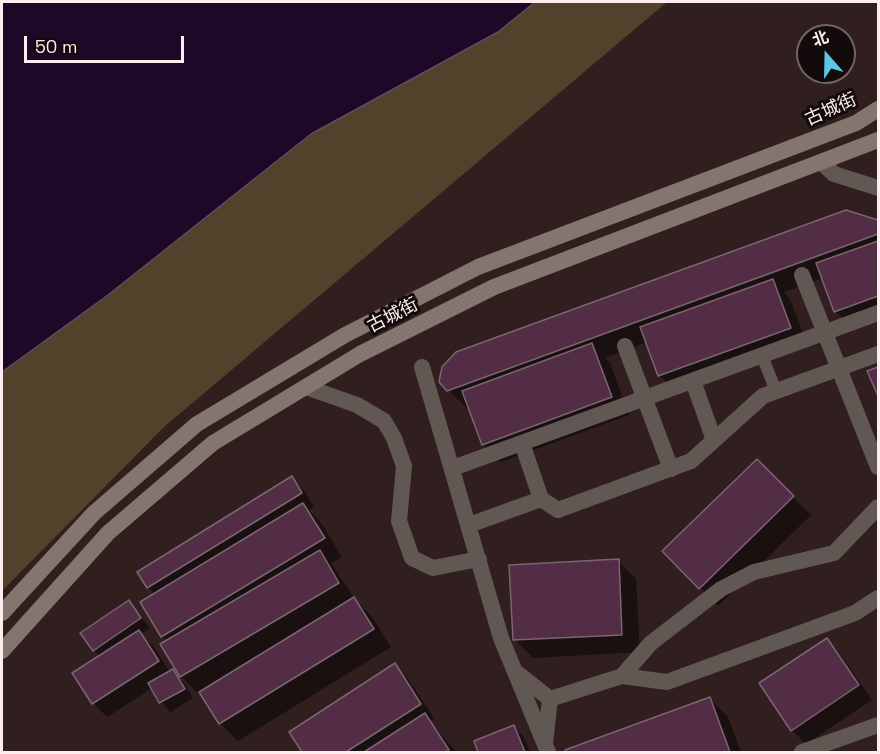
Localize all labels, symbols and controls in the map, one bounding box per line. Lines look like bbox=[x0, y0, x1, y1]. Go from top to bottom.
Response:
scale bar bbox=[27, 24, 188, 62]
north arrow bbox=[796, 24, 856, 84]
text: 北 bbox=[809, 26, 831, 51]
text: 50 m bbox=[35, 35, 77, 58]
street label: 古城街 bbox=[802, 89, 860, 131]
street label: 古城街 bbox=[364, 294, 422, 338]

